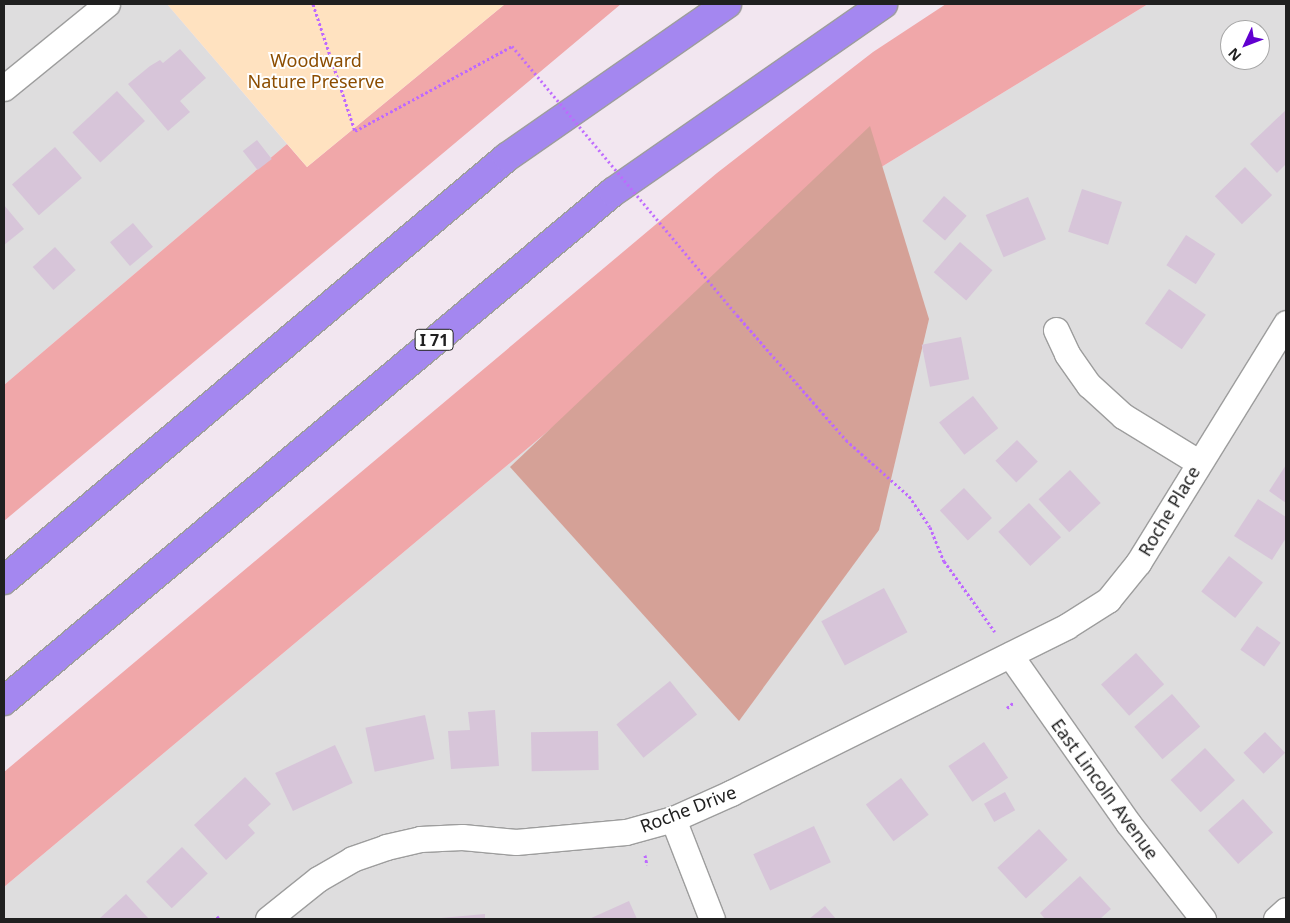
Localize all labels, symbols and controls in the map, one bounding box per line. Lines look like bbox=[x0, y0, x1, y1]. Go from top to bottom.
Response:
north arrow bbox=[1220, 20, 1270, 70]
text: N bbox=[1224, 44, 1245, 66]
park label: Woodward Nature Preserve bbox=[248, 50, 384, 92]
road number: I 71 bbox=[414, 326, 454, 354]
street label: Roche Place bbox=[1134, 462, 1204, 560]
street label: East Lincoln Avenue bbox=[1047, 715, 1163, 863]
street label: Roche Drive bbox=[637, 781, 739, 837]

